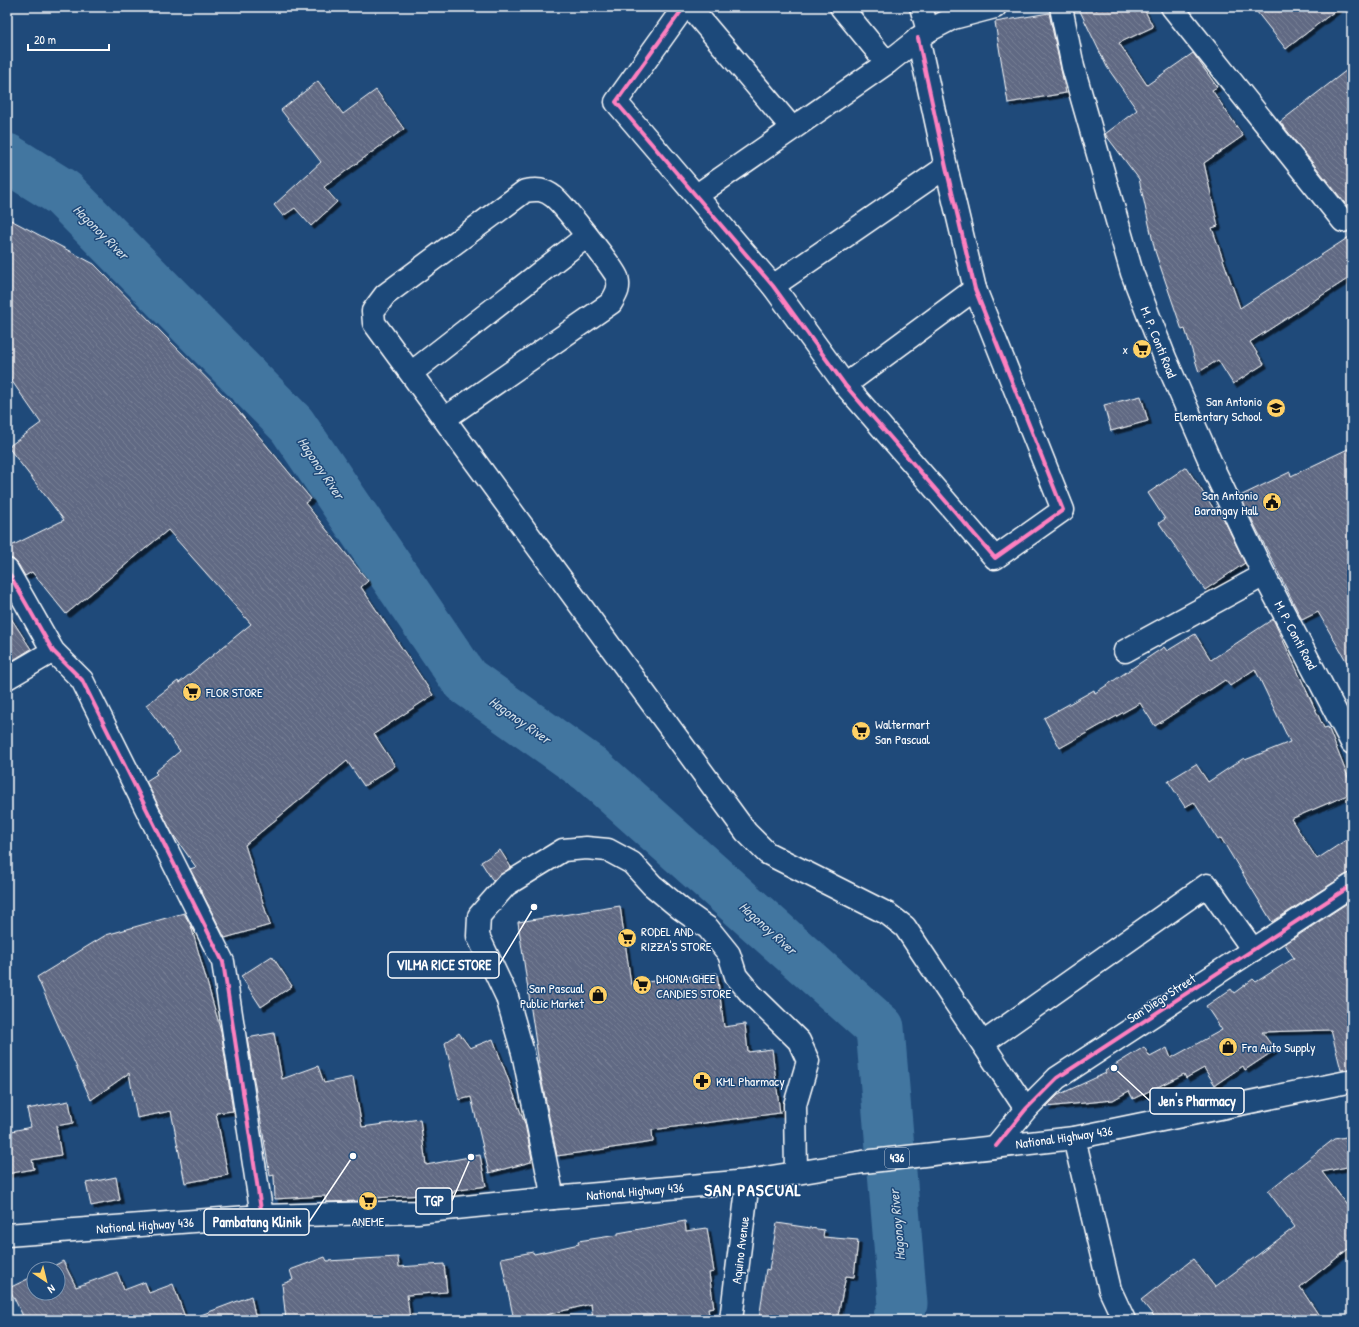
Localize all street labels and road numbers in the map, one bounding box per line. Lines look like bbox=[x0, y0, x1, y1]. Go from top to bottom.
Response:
street label: M. P. Conti Road bbox=[1137, 304, 1181, 380]
street label: M. P. Conti Road bbox=[1270, 597, 1322, 673]
street label: San Diego Street bbox=[1123, 969, 1199, 1027]
street label: National Highway 436 bbox=[1014, 1121, 1114, 1153]
road number: 436 bbox=[885, 1148, 909, 1168]
street label: National Highway 436 bbox=[586, 1178, 684, 1204]
street label: National Highway 436 bbox=[96, 1213, 194, 1237]
street label: Aquino Avenue bbox=[727, 1215, 753, 1285]

